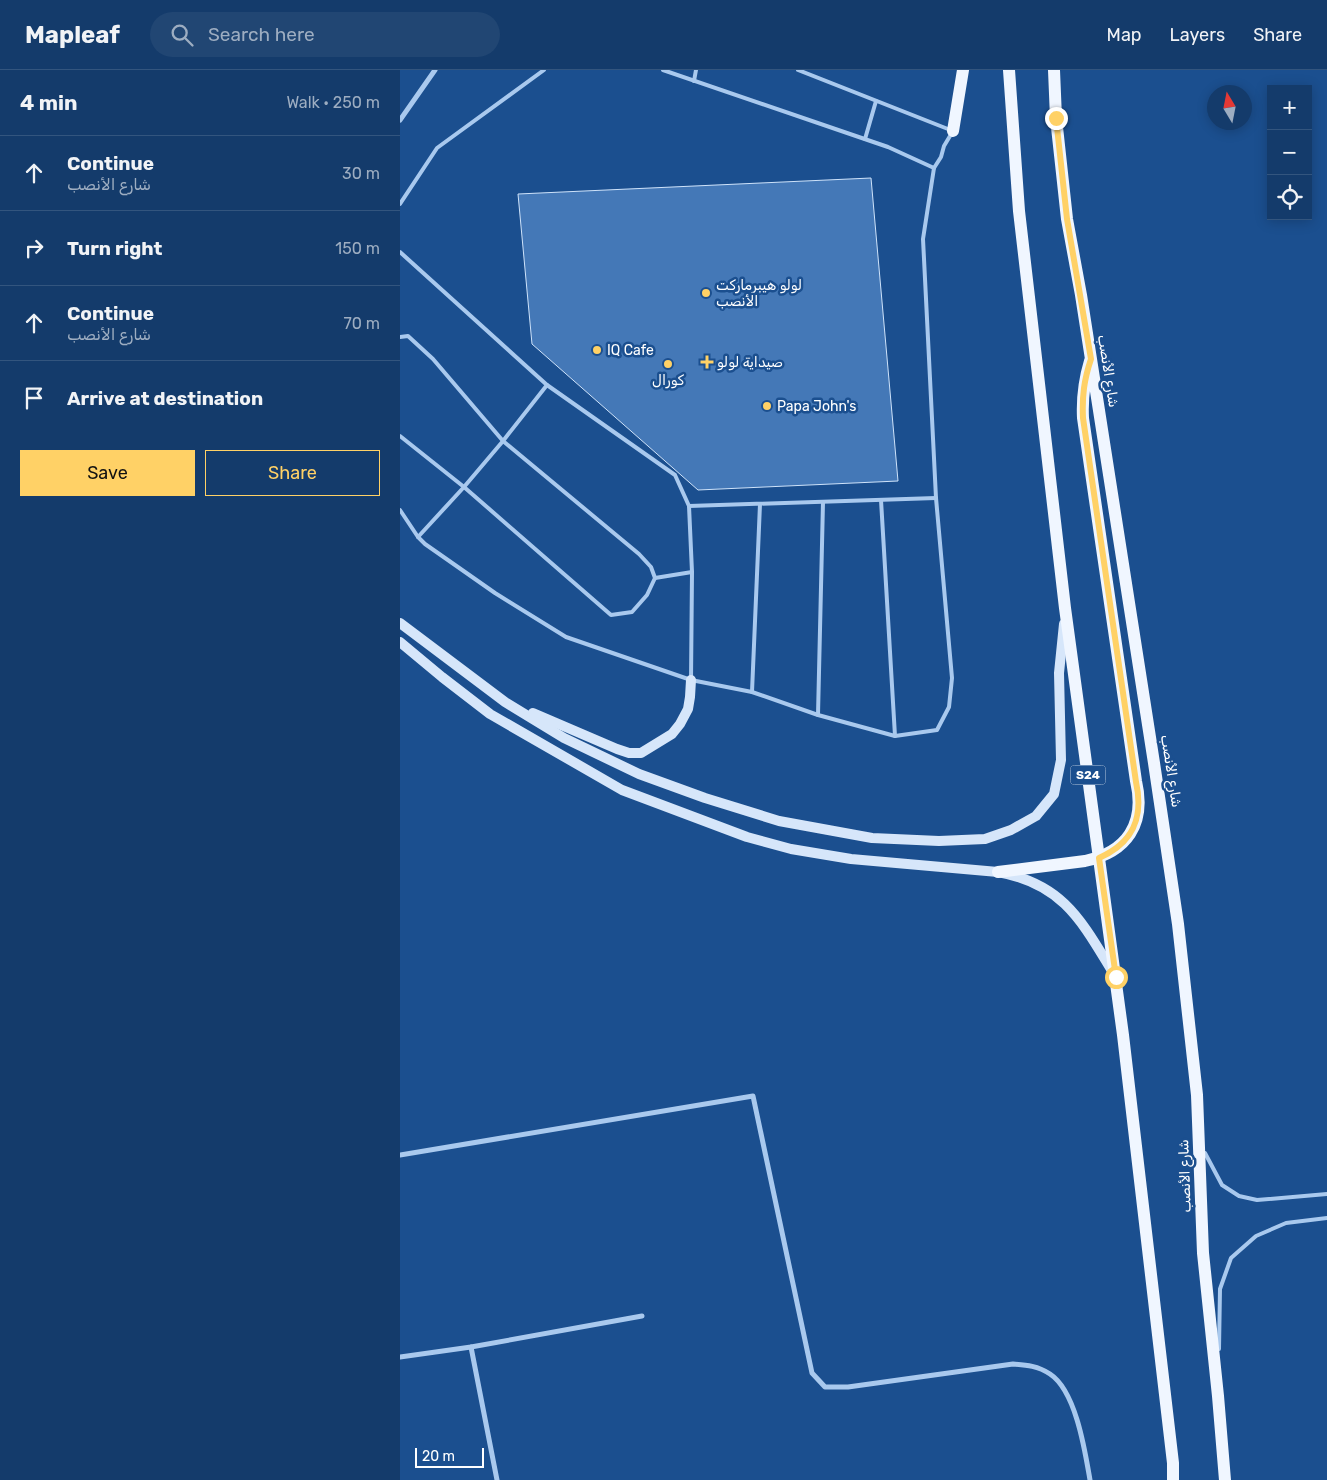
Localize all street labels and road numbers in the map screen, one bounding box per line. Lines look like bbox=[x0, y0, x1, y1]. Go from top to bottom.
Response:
street label: شارع الأنصب bbox=[1092, 333, 1122, 409]
street label: شارع الأنصب bbox=[1155, 733, 1185, 809]
road number: S24 bbox=[1070, 766, 1106, 784]
street label: شارع الأنصب bbox=[1175, 1139, 1197, 1213]

